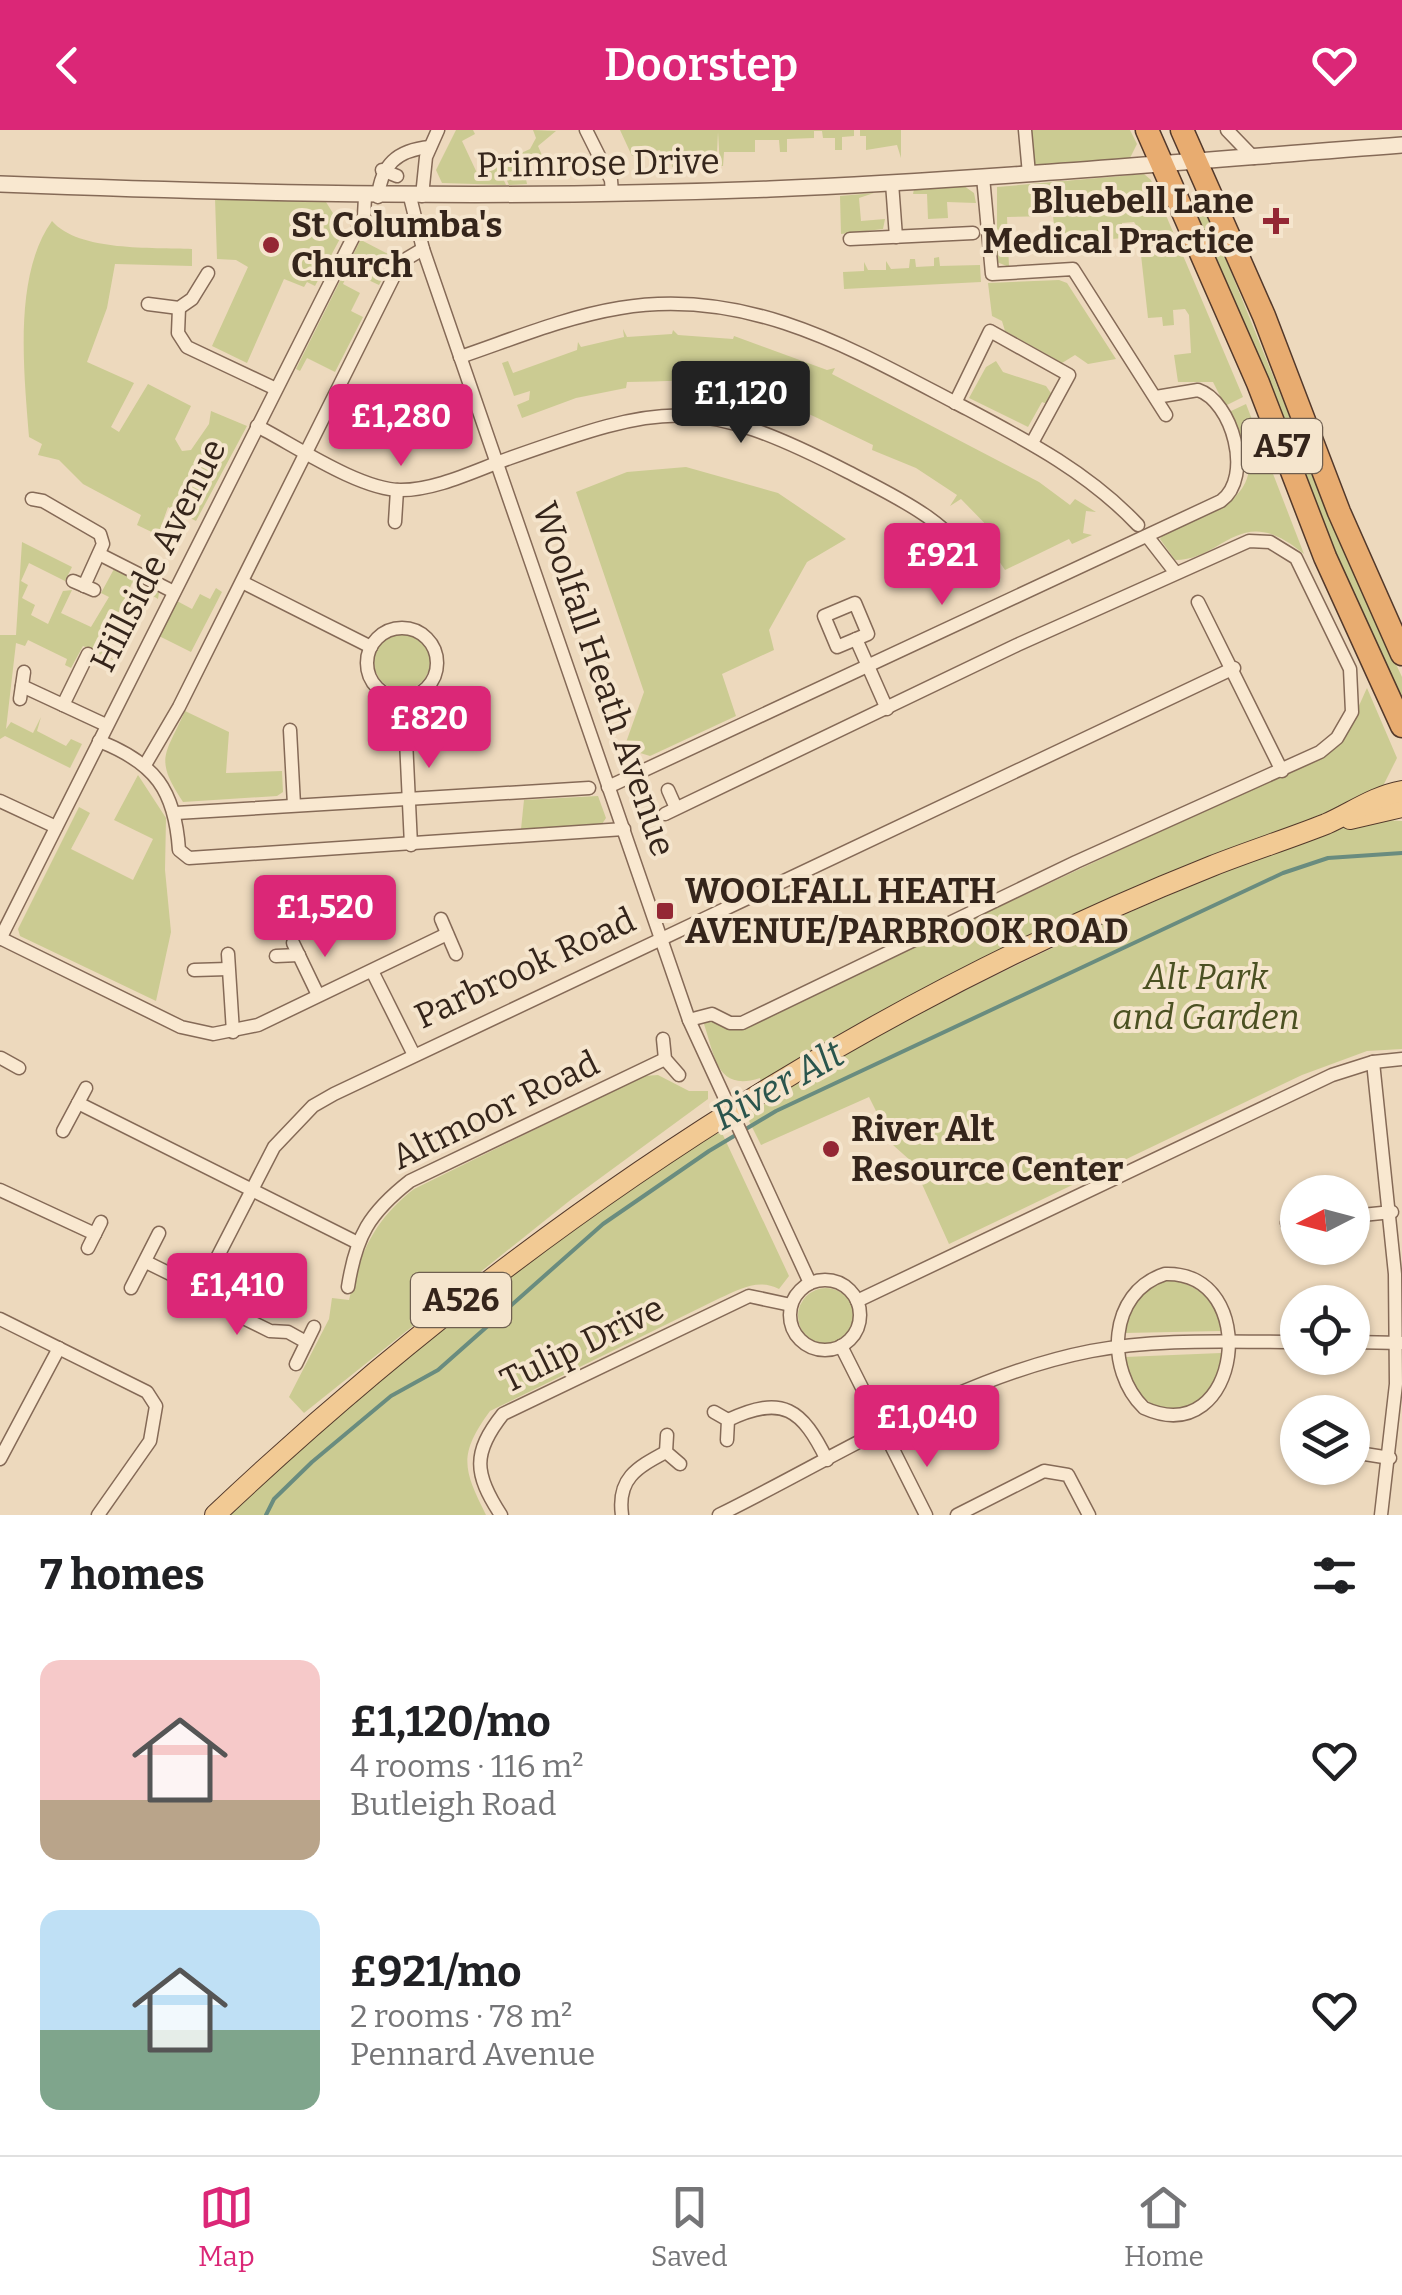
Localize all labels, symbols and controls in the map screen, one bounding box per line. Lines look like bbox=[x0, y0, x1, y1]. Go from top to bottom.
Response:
icon: back bbox=[40, 38, 95, 93]
text: Doorstep bbox=[604, 38, 798, 92]
icon: heart bbox=[1307, 38, 1362, 93]
street label: Primrose Drive bbox=[476, 140, 720, 186]
place label: Bluebell Lane Medical Practice bbox=[982, 180, 1254, 262]
place label: St Columba's Church bbox=[291, 204, 502, 286]
marker: Bluebell Lane Medical Practice bbox=[1263, 208, 1289, 234]
marker: St Columba's Church bbox=[260, 234, 282, 256]
pin: £1,120 bbox=[660, 361, 822, 446]
text: £1,120 bbox=[694, 374, 788, 412]
pin: £1,280 bbox=[320, 384, 482, 469]
text: £1,280 bbox=[351, 397, 451, 435]
road number: A57 bbox=[1242, 419, 1322, 473]
street label: Hillside Avenue bbox=[81, 432, 235, 678]
street label: Woolfall Heath Avenue bbox=[524, 497, 684, 861]
pin: £921 bbox=[883, 523, 1001, 608]
text: £921 bbox=[906, 536, 978, 574]
pin: £820 bbox=[370, 686, 488, 771]
text: £820 bbox=[390, 699, 468, 737]
place label: WOOLFALL HEATH AVENUE/PARBROOK ROAD bbox=[685, 870, 1129, 952]
pin: £1,520 bbox=[244, 875, 406, 960]
text: £1,520 bbox=[276, 888, 374, 926]
street label: Parbrook Road bbox=[408, 899, 642, 1037]
marker: WOOLFALL HEATH AVENUE/PARBROOK ROAD bbox=[654, 900, 676, 922]
park label: Alt Park and Garden bbox=[1112, 956, 1300, 1038]
water label: River Alt bbox=[704, 1030, 852, 1140]
street label: Altmoor Road bbox=[384, 1042, 606, 1178]
place label: River Alt Resource Center bbox=[851, 1108, 1123, 1190]
marker: River Alt Resource Center bbox=[820, 1138, 842, 1160]
north arrow bbox=[1280, 1175, 1370, 1265]
map controls bbox=[1280, 1175, 1370, 1485]
pin: £1,410 bbox=[156, 1253, 318, 1338]
text: £1,410 bbox=[189, 1266, 285, 1304]
road number: A526 bbox=[411, 1273, 511, 1327]
button: locate bbox=[1280, 1285, 1370, 1375]
street label: Tulip Drive bbox=[494, 1287, 670, 1401]
pin: £1,040 bbox=[846, 1385, 1008, 1470]
button: layers bbox=[1280, 1395, 1370, 1485]
text: £1,040 bbox=[876, 1398, 978, 1436]
icon: filters bbox=[1307, 1548, 1362, 1603]
text: 7 homes bbox=[40, 1550, 205, 1600]
text: £1,120/mo bbox=[350, 1697, 551, 1747]
icon: home bbox=[120, 1700, 240, 1820]
icon: heart bbox=[1307, 1733, 1362, 1788]
text: 4 rooms · 116 m² bbox=[350, 1747, 584, 1785]
text: Butleigh Road bbox=[350, 1785, 556, 1823]
text: £921/mo bbox=[350, 1947, 521, 1997]
icon: home bbox=[120, 1950, 240, 2070]
icon: heart bbox=[1307, 1983, 1362, 2038]
text: 2 rooms · 78 m² bbox=[350, 1997, 572, 2035]
text: Pennard Avenue bbox=[350, 2035, 595, 2073]
tab: Map bbox=[198, 2180, 255, 2273]
tab: Saved bbox=[651, 2180, 728, 2273]
tab: Home bbox=[1124, 2180, 1204, 2273]

